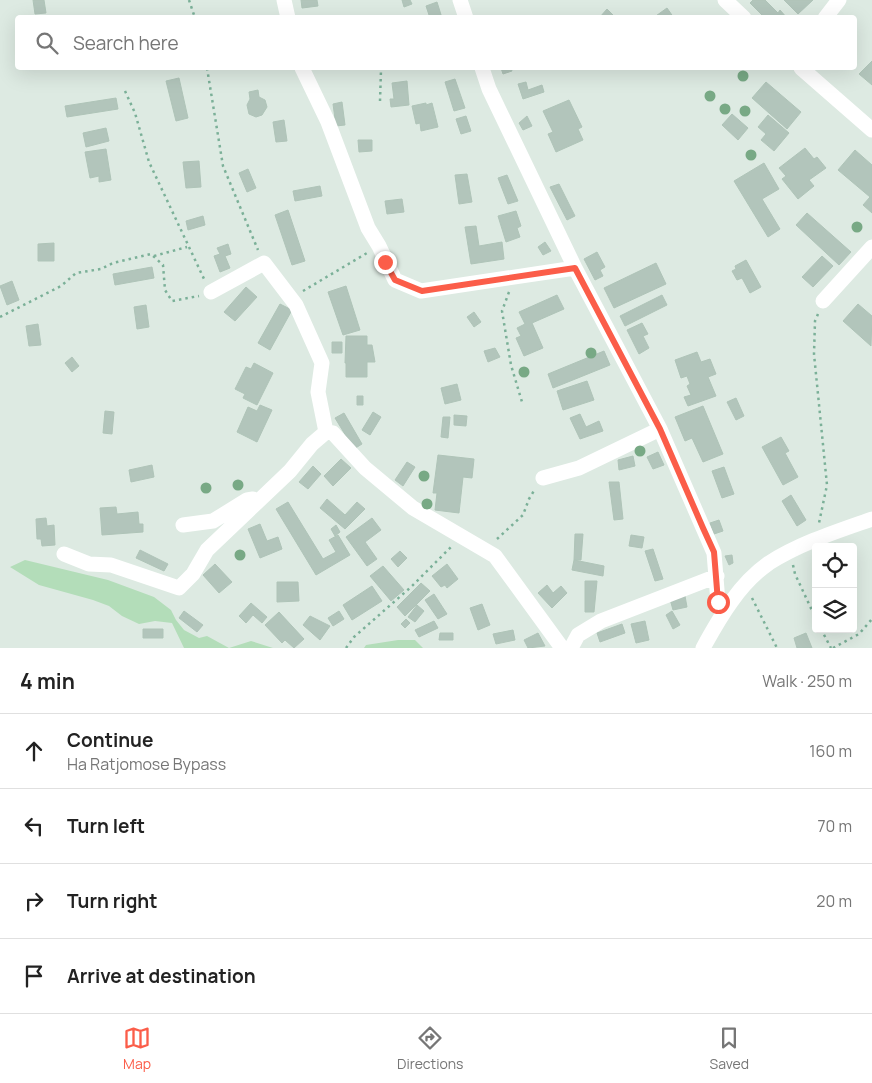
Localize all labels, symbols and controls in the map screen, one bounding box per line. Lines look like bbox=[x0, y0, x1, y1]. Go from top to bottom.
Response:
search box bbox=[15, 15, 857, 70]
icon: search bbox=[33, 29, 61, 57]
text: Search here bbox=[73, 30, 179, 56]
route end bbox=[374, 251, 397, 274]
map controls bbox=[812, 543, 857, 633]
button: locate bbox=[812, 543, 857, 588]
button: layers bbox=[812, 588, 857, 633]
route start bbox=[707, 591, 730, 614]
text: 4 min bbox=[20, 667, 75, 695]
text: Walk · 250 m bbox=[762, 670, 852, 692]
text: Continue bbox=[67, 727, 153, 753]
icon: ahead bbox=[20, 737, 48, 765]
text: 160 m bbox=[809, 740, 852, 762]
text: Ha Ratjomose Bypass bbox=[67, 753, 226, 775]
icon: left bbox=[20, 812, 48, 840]
text: Turn left bbox=[67, 813, 145, 839]
text: 70 m bbox=[817, 815, 852, 837]
icon: right bbox=[20, 887, 48, 915]
text: Turn right bbox=[67, 888, 157, 914]
text: 20 m bbox=[816, 890, 852, 912]
icon: arrive bbox=[20, 962, 48, 990]
text: Arrive at destination bbox=[67, 963, 256, 989]
tab: Map bbox=[123, 1024, 151, 1073]
tab: Directions bbox=[397, 1024, 463, 1073]
tab: Saved bbox=[710, 1024, 749, 1073]

